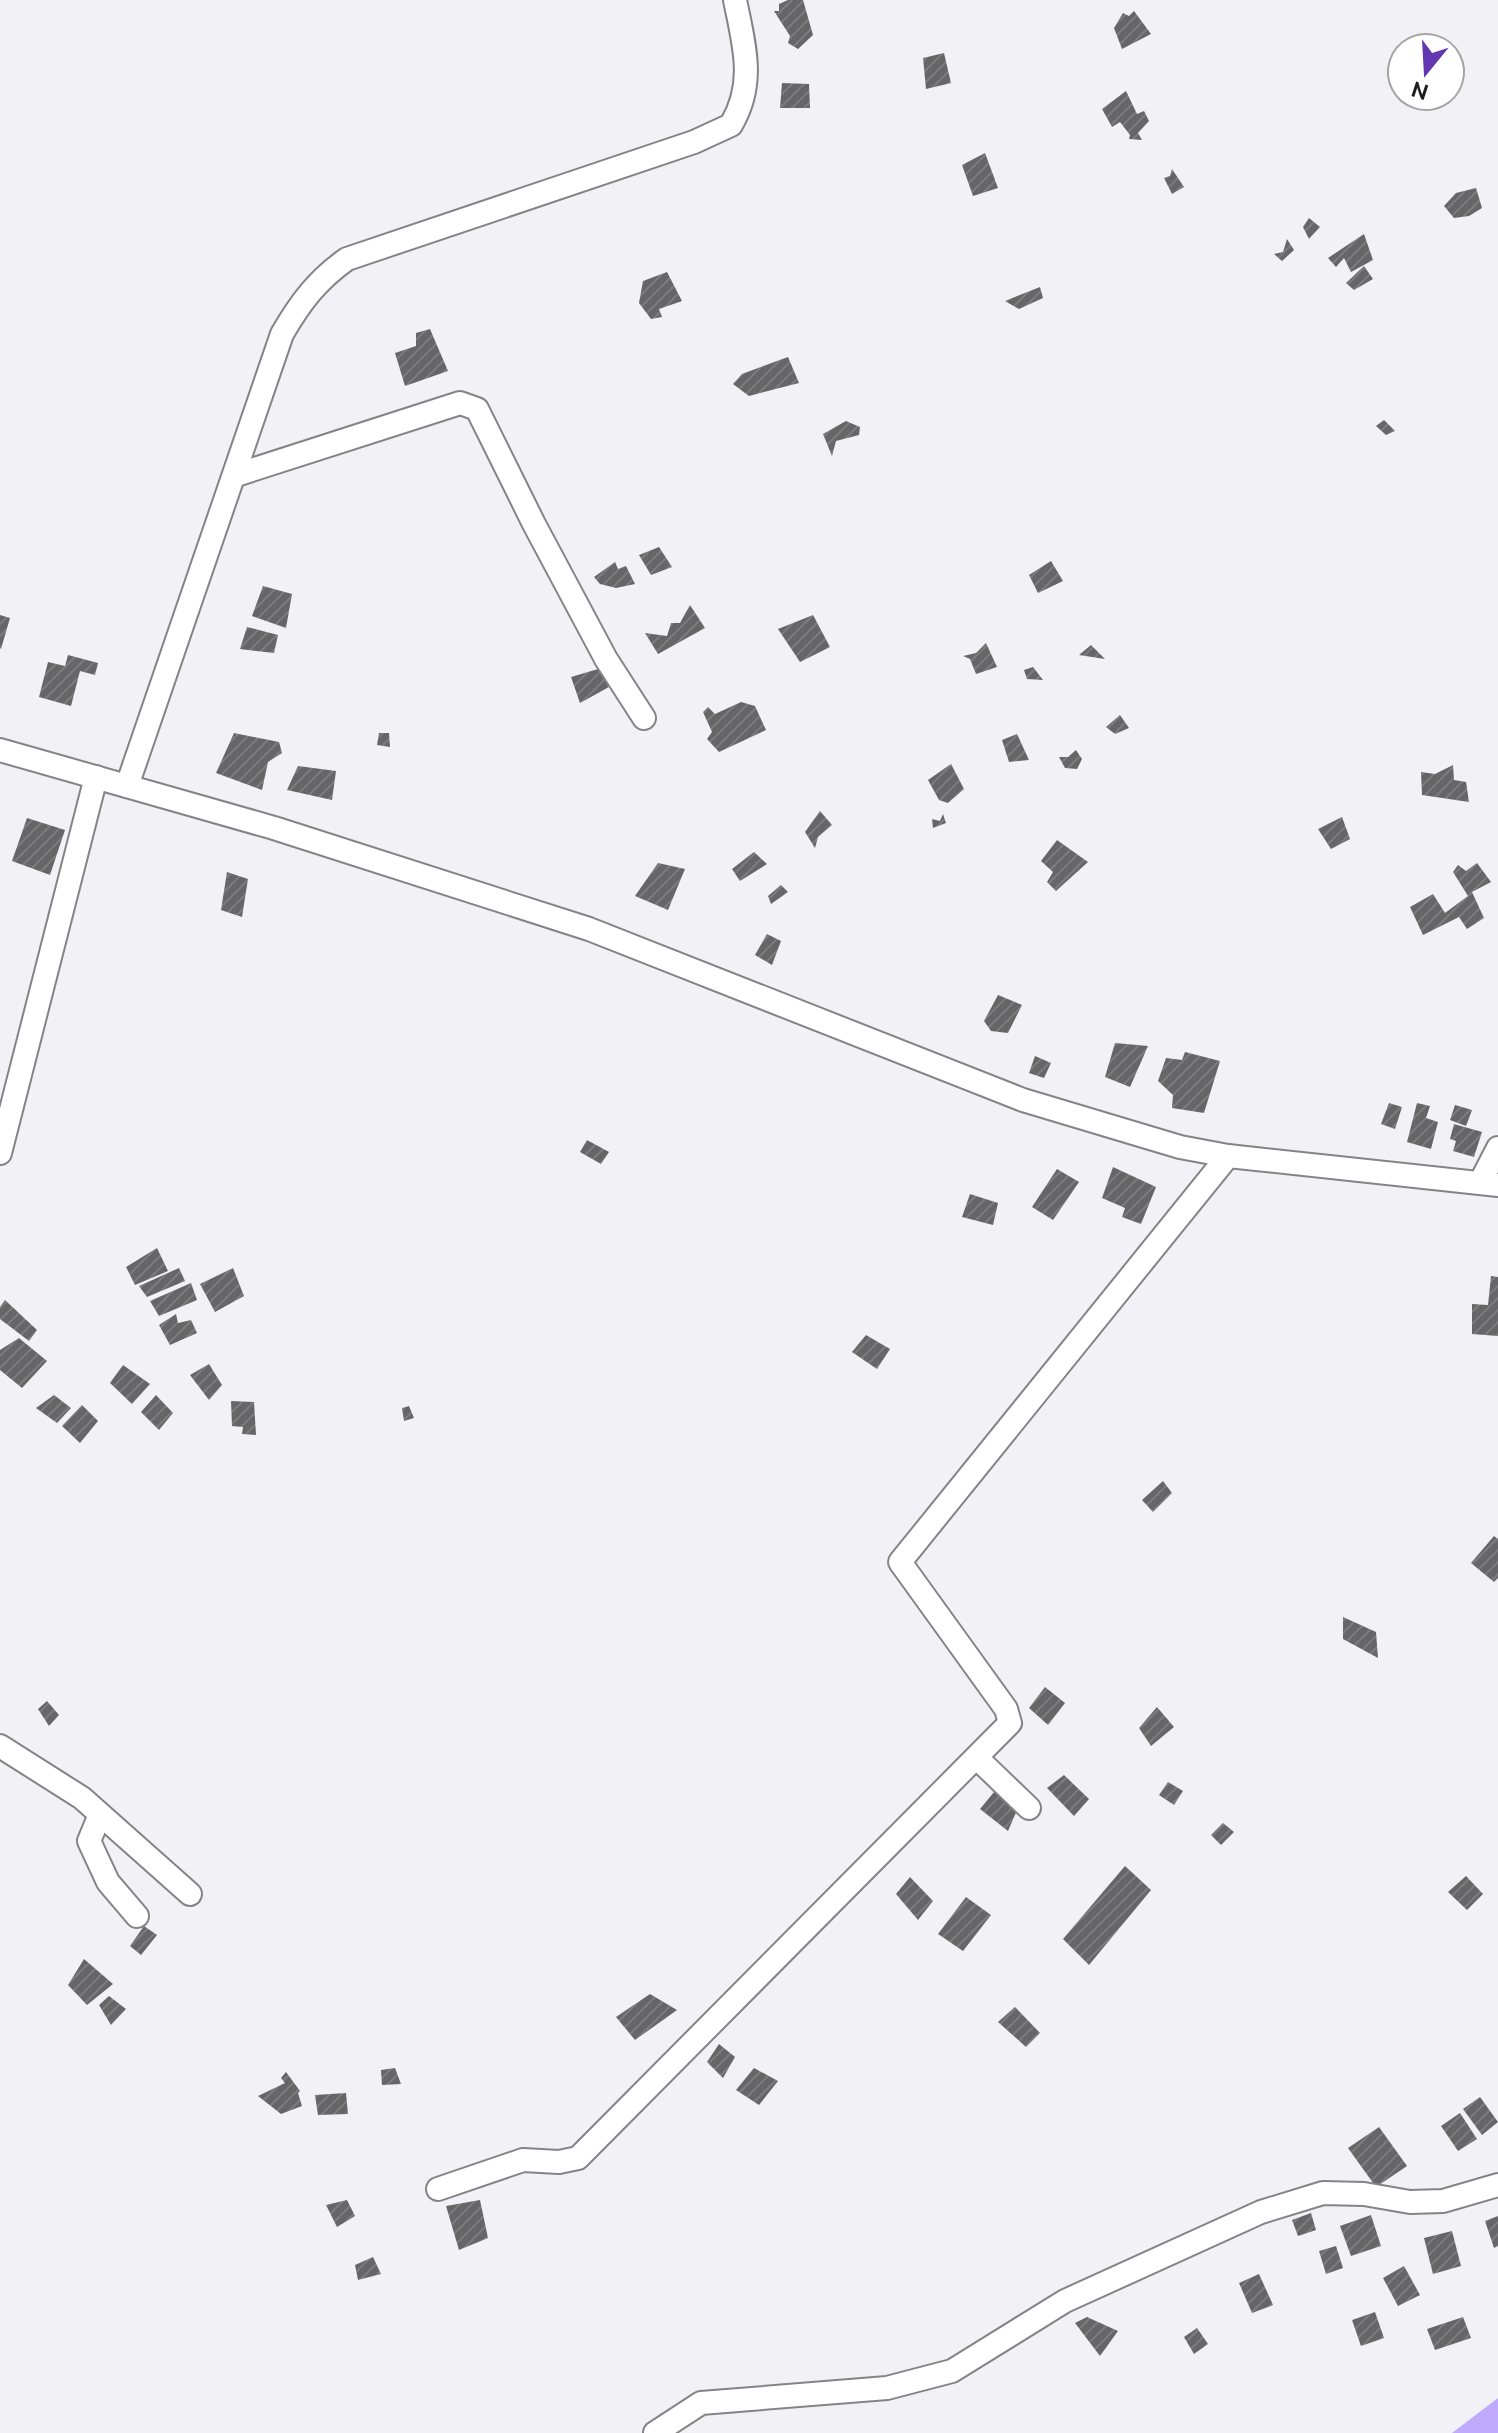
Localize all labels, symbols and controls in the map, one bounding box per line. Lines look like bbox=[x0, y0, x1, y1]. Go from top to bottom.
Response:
north arrow bbox=[1386, 32, 1466, 112]
text: N bbox=[1408, 77, 1431, 106]

